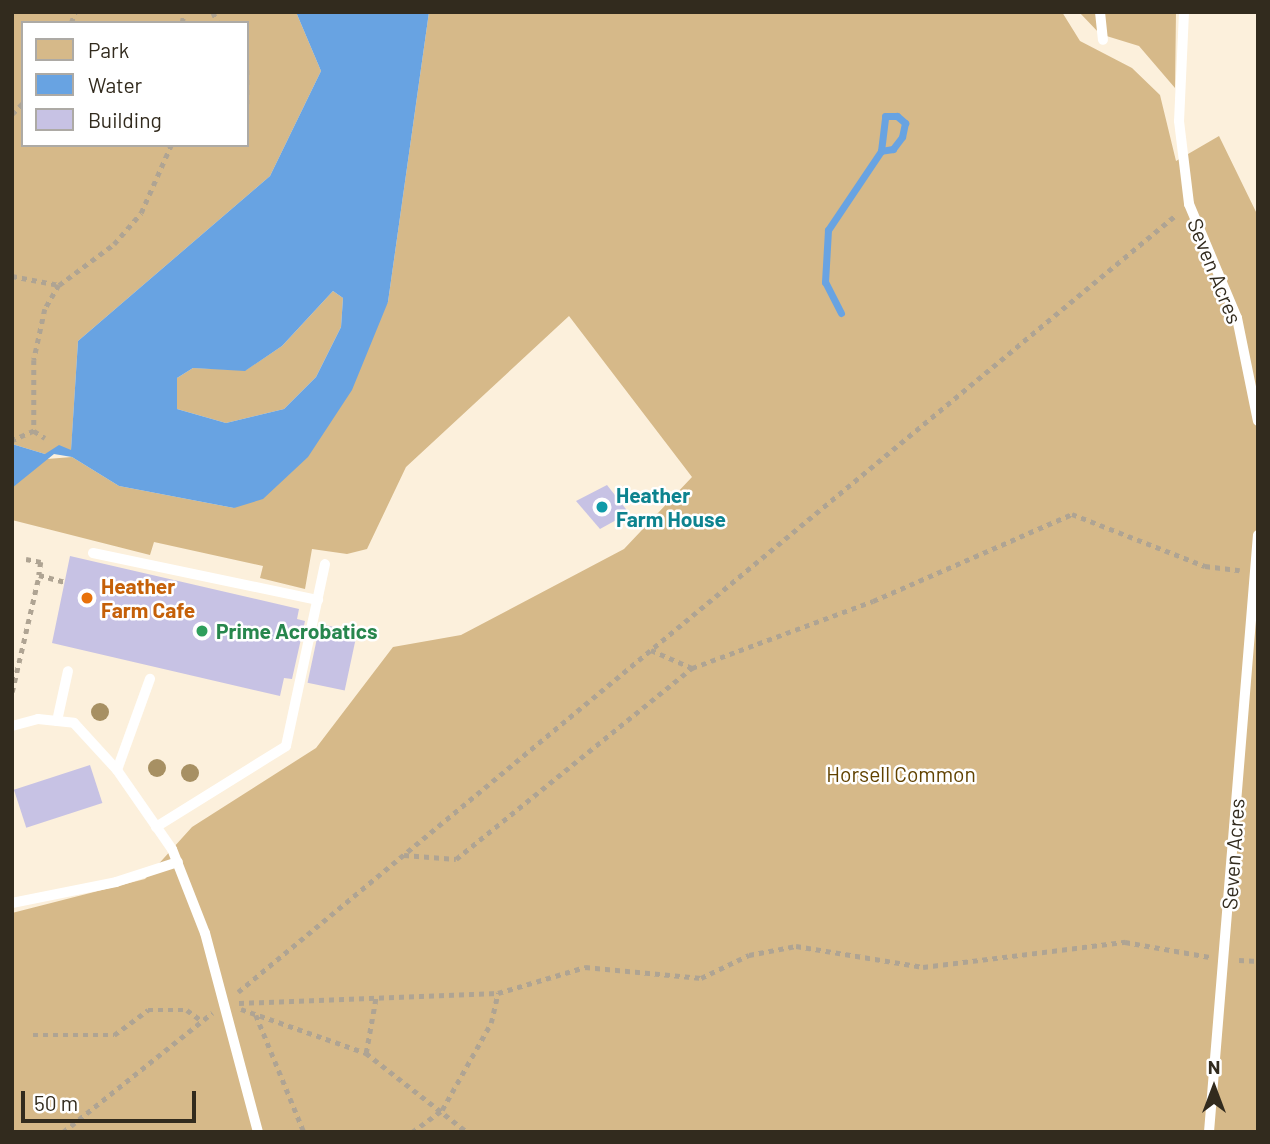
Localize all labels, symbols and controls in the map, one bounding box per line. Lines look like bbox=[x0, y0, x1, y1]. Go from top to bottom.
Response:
legend bbox=[21, 21, 248, 147]
text: Park bbox=[88, 37, 129, 62]
text: Water bbox=[88, 72, 142, 97]
text: Building bbox=[88, 107, 162, 132]
street label: Seven Acres bbox=[1182, 215, 1248, 327]
place label: Heather Farm House bbox=[616, 482, 726, 532]
marker: Heather Farm House bbox=[594, 499, 610, 515]
place label: Heather Farm Cafe bbox=[101, 573, 195, 623]
marker: Heather Farm Cafe bbox=[79, 590, 95, 606]
place label: Prime Acrobatics bbox=[216, 618, 377, 644]
marker: Prime Acrobatics bbox=[194, 623, 210, 639]
park label: Horsell Common bbox=[826, 761, 976, 787]
street label: Seven Acres bbox=[1217, 797, 1249, 911]
north arrow bbox=[1179, 1053, 1249, 1123]
text: N bbox=[1208, 1055, 1220, 1078]
scale bar bbox=[24, 1078, 200, 1122]
text: 50 m bbox=[34, 1090, 78, 1115]

